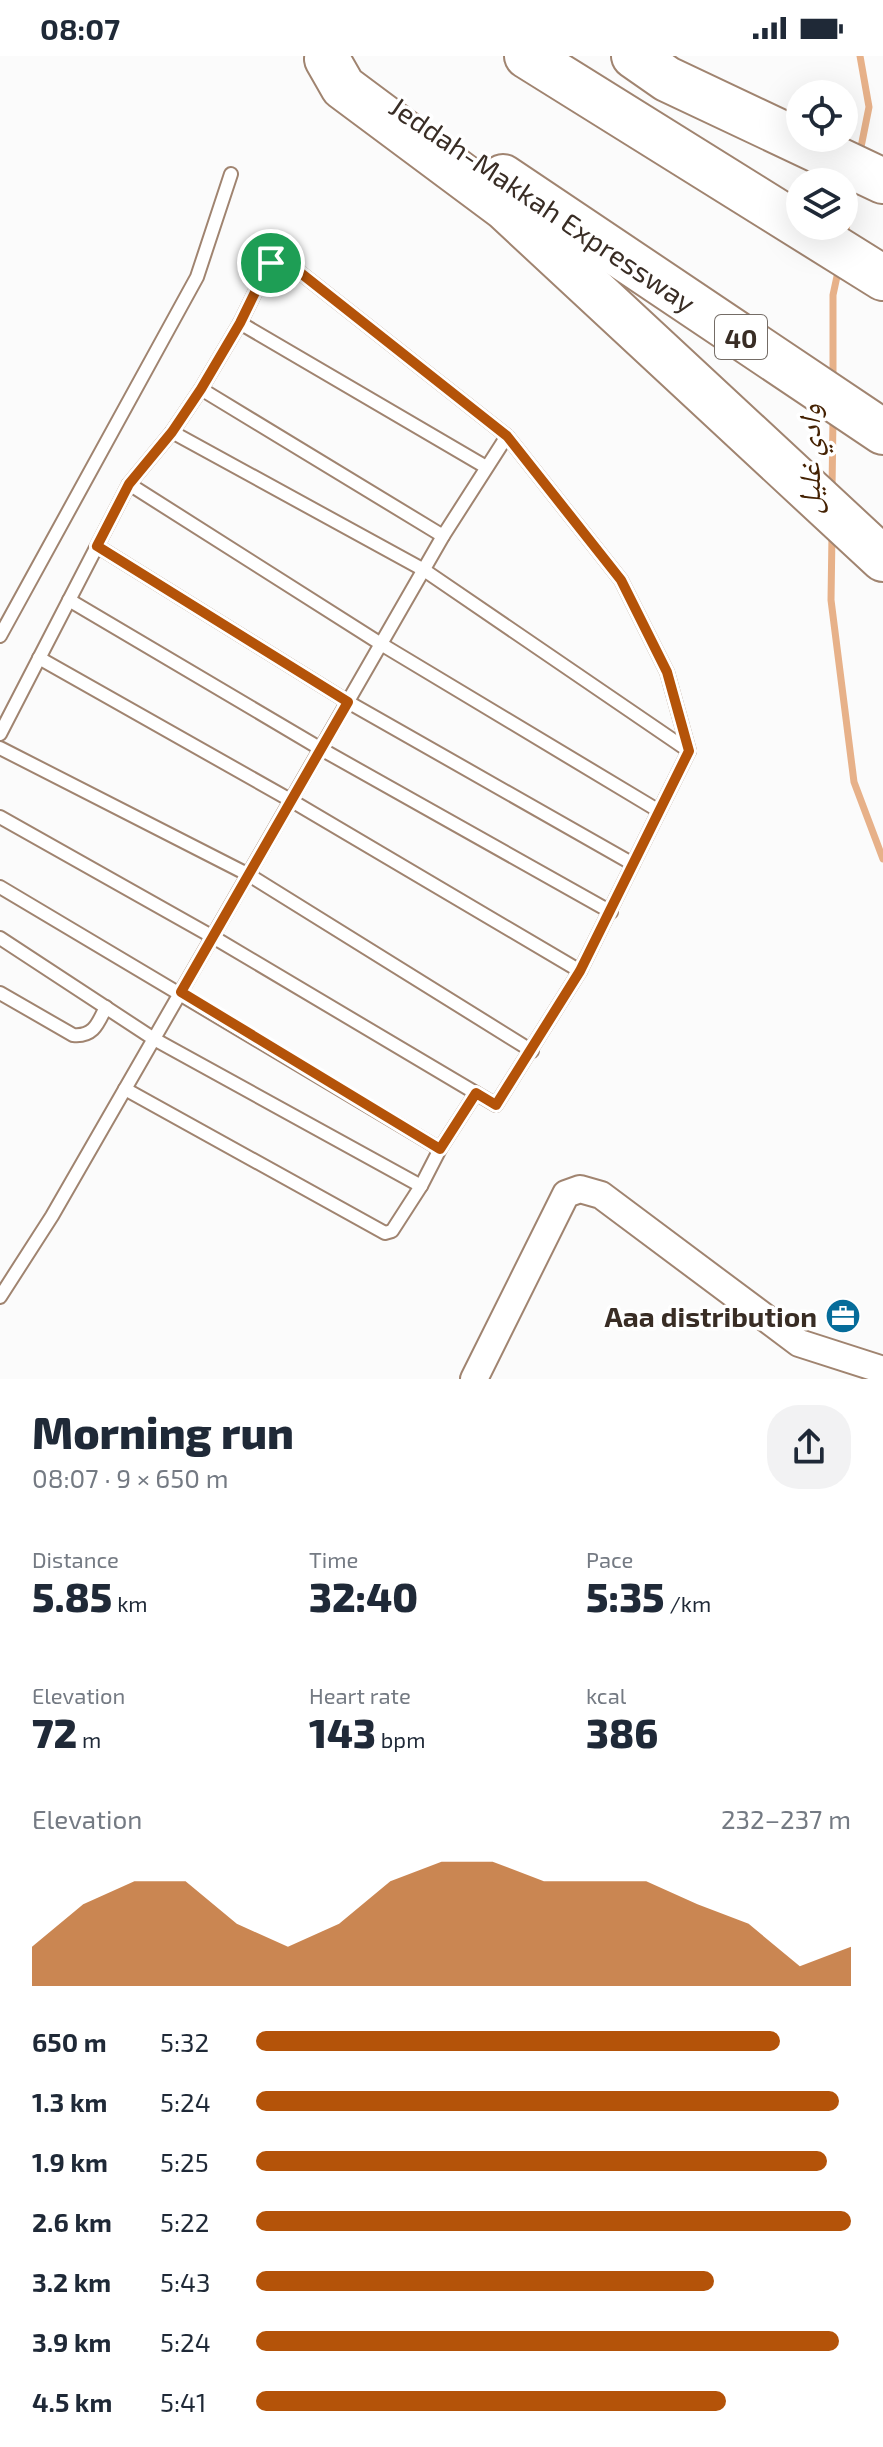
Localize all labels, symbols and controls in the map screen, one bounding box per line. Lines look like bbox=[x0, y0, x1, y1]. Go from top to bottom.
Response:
text: 08:07 bbox=[40, 10, 120, 46]
map controls bbox=[786, 80, 858, 240]
button: locate bbox=[786, 80, 858, 152]
street label: Jeddah-Makkah Expressway bbox=[384, 89, 702, 319]
button: layers bbox=[786, 168, 858, 240]
pin bbox=[237, 229, 305, 297]
icon: arrive bbox=[249, 241, 293, 285]
road number: 40 bbox=[715, 315, 767, 359]
water label: وادي غليل bbox=[790, 404, 834, 514]
office icon: Aaa distribution bbox=[824, 1297, 862, 1335]
place label: Aaa distribution bbox=[604, 1299, 817, 1333]
text: Morning run bbox=[32, 1405, 294, 1458]
button: share bbox=[767, 1405, 851, 1489]
text: 08:07 · 9 × 650 m bbox=[32, 1462, 228, 1493]
text: Distance bbox=[32, 1546, 119, 1572]
text: Time bbox=[309, 1546, 358, 1572]
text: Pace bbox=[586, 1546, 633, 1572]
text: 5.85 bbox=[32, 1572, 112, 1620]
text: 32:40 bbox=[309, 1572, 418, 1620]
text: 5:35 bbox=[586, 1572, 665, 1620]
text: km bbox=[112, 1590, 148, 1616]
text: /km bbox=[665, 1590, 711, 1616]
text: Elevation bbox=[32, 1682, 125, 1708]
text: Heart rate bbox=[309, 1682, 411, 1708]
text: kcal bbox=[586, 1682, 626, 1708]
text: 72 bbox=[32, 1708, 77, 1756]
text: 143 bbox=[309, 1708, 376, 1756]
text: 386 bbox=[586, 1708, 658, 1756]
text: m bbox=[77, 1726, 101, 1752]
text: bpm bbox=[376, 1726, 425, 1752]
text: Elevation bbox=[32, 1803, 142, 1834]
text: 232–237 m bbox=[721, 1803, 851, 1834]
text: 650 m bbox=[32, 2026, 107, 2057]
text: 5:32 bbox=[160, 2026, 209, 2057]
text: 1.3 km bbox=[32, 2086, 107, 2117]
text: 5:24 bbox=[160, 2086, 211, 2117]
text: 1.9 km bbox=[32, 2146, 108, 2177]
text: 5:25 bbox=[160, 2146, 209, 2177]
text: 2.6 km bbox=[32, 2206, 112, 2237]
text: 5:22 bbox=[160, 2206, 209, 2237]
text: 3.2 km bbox=[32, 2266, 111, 2297]
text: 5:43 bbox=[160, 2266, 211, 2297]
text: 3.9 km bbox=[32, 2326, 111, 2357]
text: 5:24 bbox=[160, 2326, 211, 2357]
text: 4.5 km bbox=[32, 2386, 112, 2417]
text: 5:41 bbox=[160, 2386, 206, 2417]

